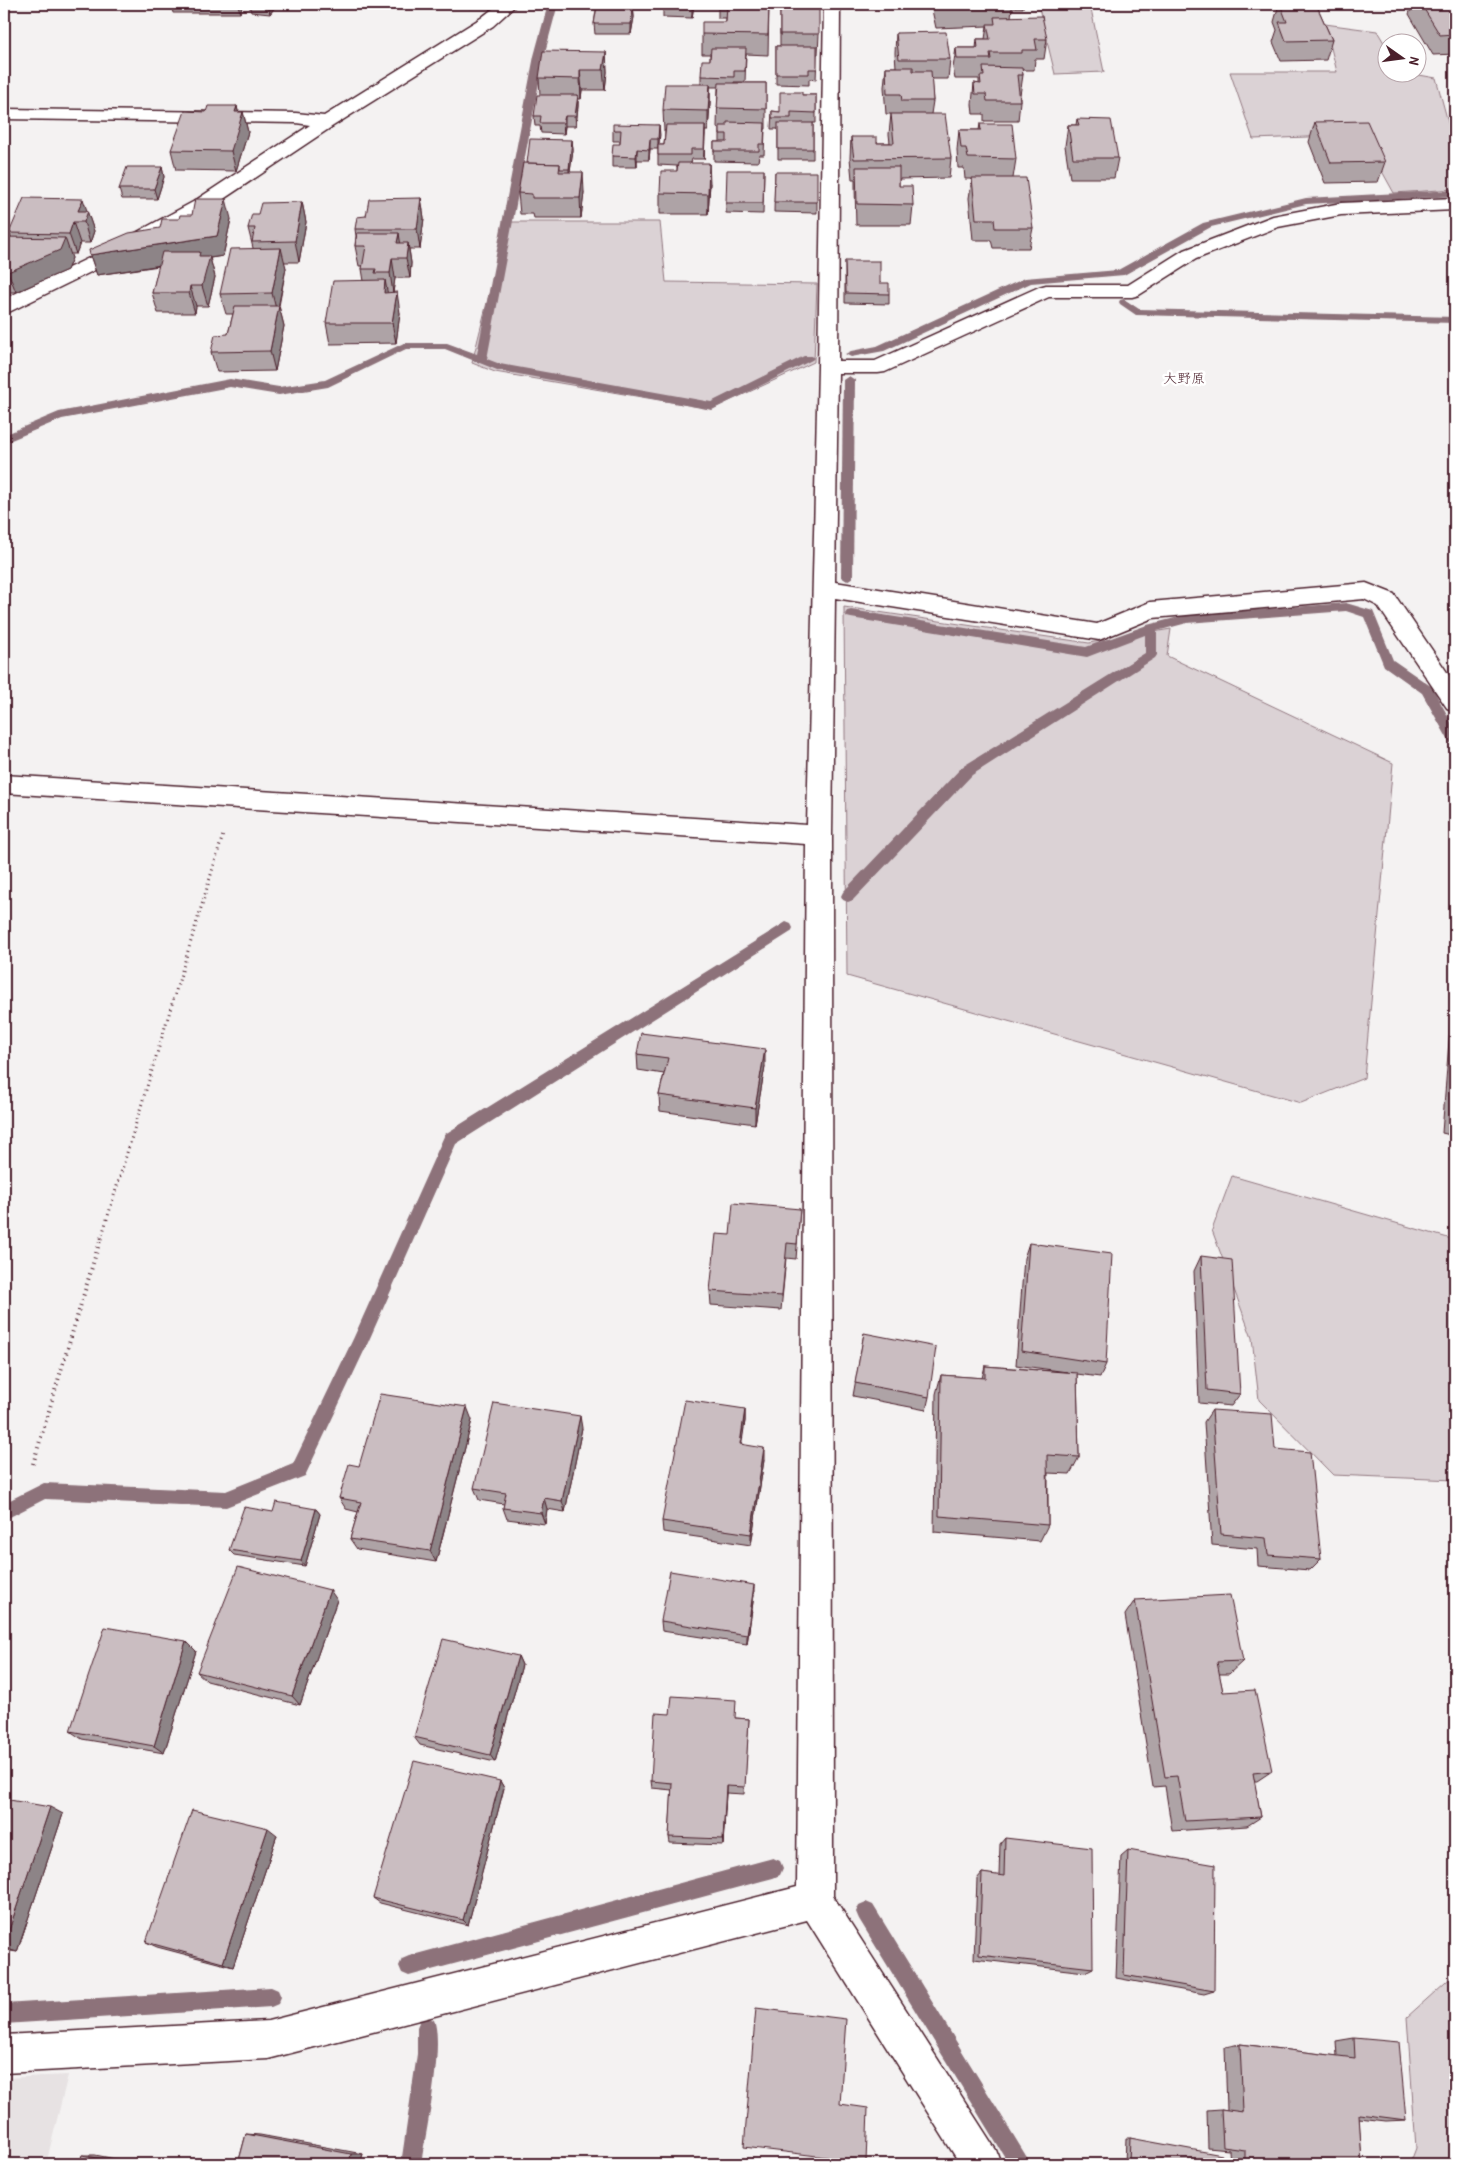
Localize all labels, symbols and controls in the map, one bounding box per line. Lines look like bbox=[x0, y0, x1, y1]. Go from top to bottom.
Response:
north arrow bbox=[1376, 32, 1426, 82]
text: N bbox=[1405, 55, 1425, 68]
district label: 大野原 bbox=[1163, 368, 1205, 387]

